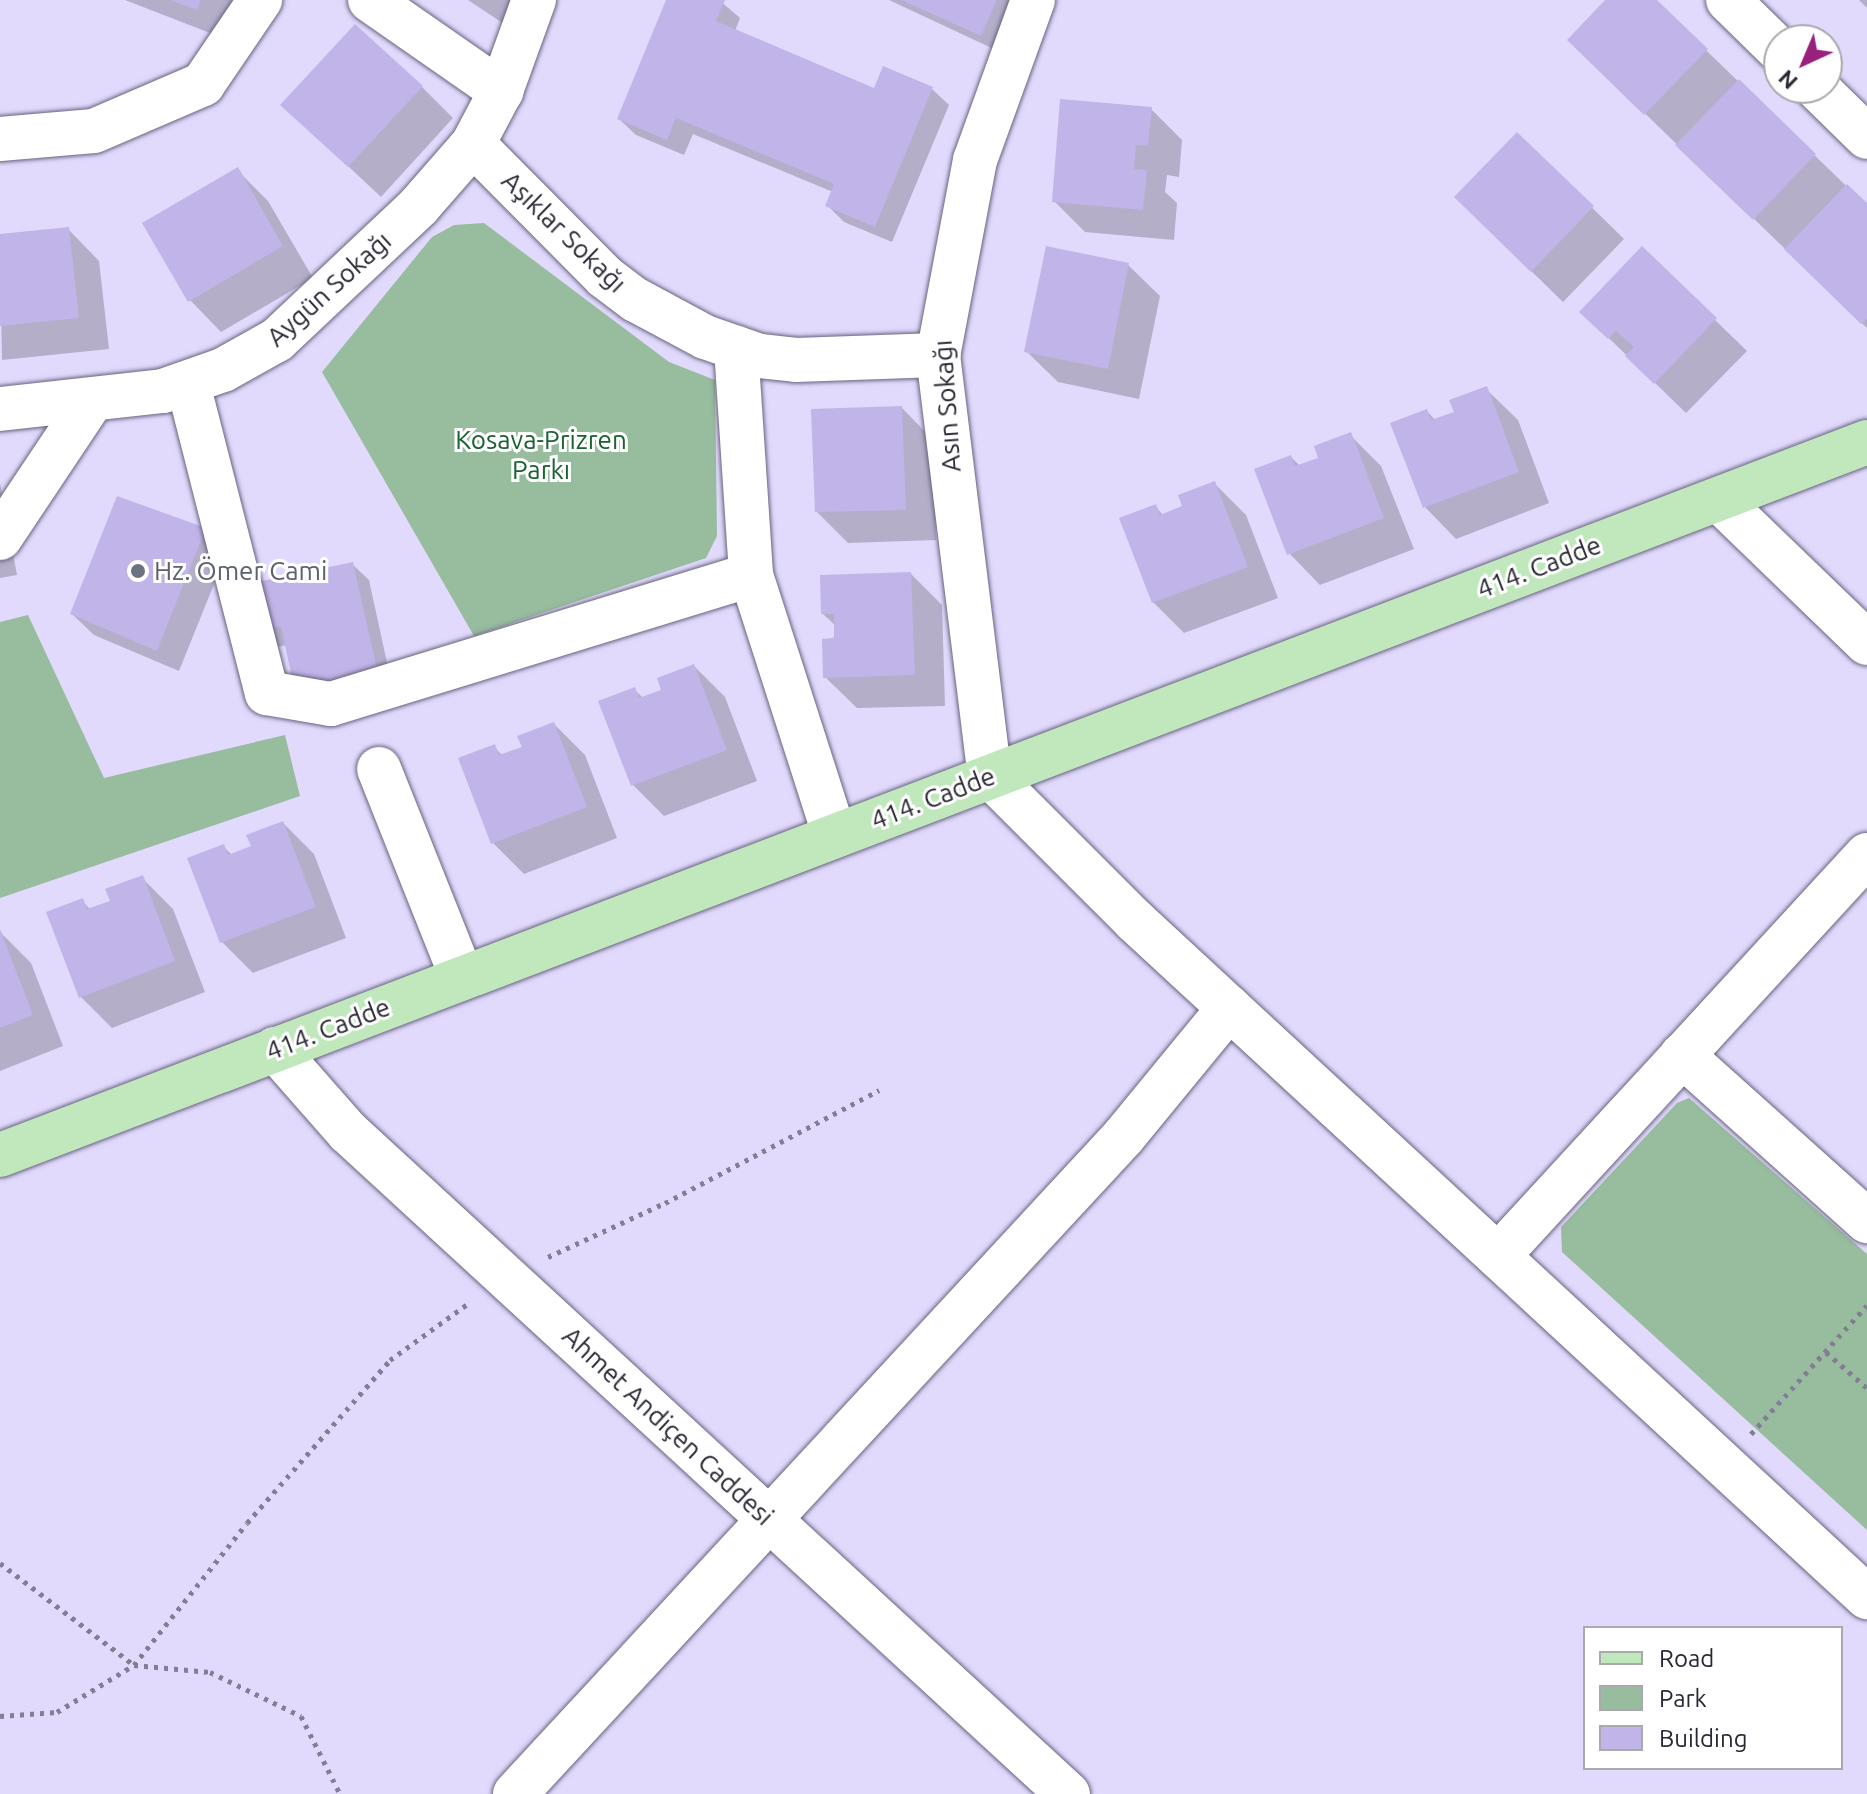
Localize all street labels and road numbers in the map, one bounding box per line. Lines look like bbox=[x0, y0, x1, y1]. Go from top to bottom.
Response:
street label: Aşıklar Sokağı bbox=[495, 165, 633, 299]
street label: Aygün Sokağı bbox=[260, 225, 398, 353]
street label: Asın Sokağı bbox=[927, 339, 967, 473]
street label: 414. Cadde bbox=[1473, 529, 1605, 605]
street label: 414. Cadde bbox=[867, 760, 999, 836]
street label: 414. Cadde bbox=[262, 991, 394, 1067]
street label: Ahmet Andiçen Caddesi bbox=[556, 1320, 780, 1532]

